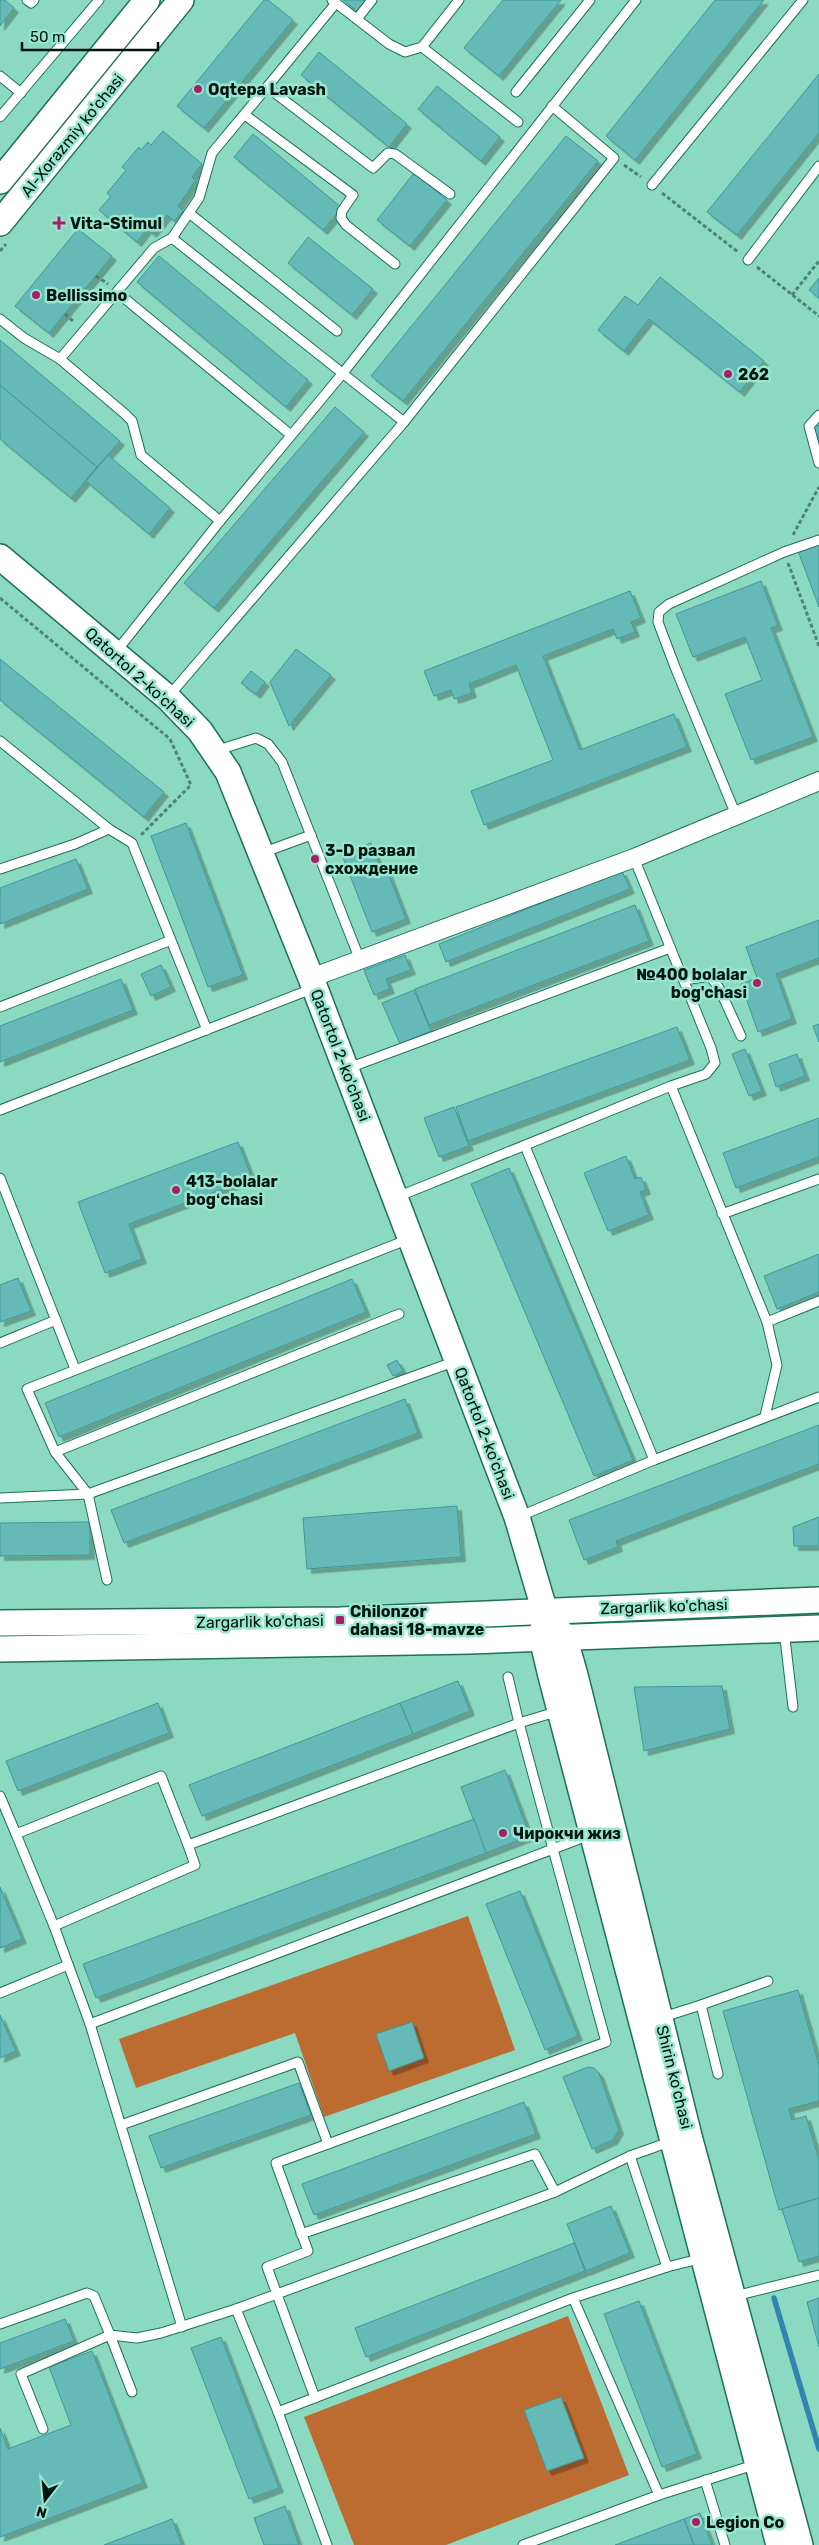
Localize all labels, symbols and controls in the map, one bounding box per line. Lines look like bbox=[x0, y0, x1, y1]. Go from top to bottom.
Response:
scale bar bbox=[22, 20, 159, 52]
text: 50 m bbox=[30, 28, 65, 46]
street label: Al-Xorazmiy ko'chasi bbox=[17, 70, 128, 201]
place label: Oqtepa Lavash bbox=[208, 80, 326, 99]
marker: Oqtepa Lavash bbox=[192, 83, 204, 95]
place label: Vita-Stimul bbox=[70, 214, 162, 233]
marker: Vita-Stimul bbox=[52, 216, 66, 230]
place label: Bellissimo bbox=[46, 286, 127, 305]
marker: Bellissimo bbox=[30, 289, 42, 301]
place label: 262 bbox=[738, 365, 769, 384]
marker: 262 bbox=[722, 368, 734, 380]
street label: Qatortol 2-ko'chasi bbox=[81, 623, 198, 731]
place label: 3-D развал схождение bbox=[325, 841, 418, 878]
marker: 3-D развал схождение bbox=[309, 853, 321, 865]
place label: №400 bolalar bog'chasi bbox=[636, 965, 748, 1002]
marker: №400 bolalar bog'chasi bbox=[751, 977, 763, 989]
street label: Qatortol 2-ko'chasi bbox=[307, 986, 375, 1124]
place label: 413-bolalar bogʻchasi bbox=[186, 1172, 279, 1209]
marker: 413-bolalar bogʻchasi bbox=[170, 1184, 182, 1196]
street label: Qatortol 2-ko'chasi bbox=[451, 1364, 519, 1502]
street label: Zargarlik ko'chasi bbox=[600, 1595, 728, 1618]
place label: Chilonzor dahasi 18-mavze bbox=[350, 1602, 484, 1639]
street label: Zargarlik ko'chasi bbox=[196, 1611, 324, 1632]
marker: Chilonzor dahasi 18-mavze bbox=[334, 1614, 346, 1626]
place label: Чирокчи жиз bbox=[513, 1824, 621, 1843]
marker: Чирокчи жиз bbox=[497, 1827, 509, 1839]
street label: Shirin ko'chasi bbox=[652, 2023, 697, 2131]
north arrow bbox=[20, 2475, 70, 2525]
text: N bbox=[34, 2502, 49, 2522]
place label: Legion Co bbox=[706, 2513, 784, 2532]
marker: Legion Co bbox=[690, 2516, 702, 2528]

